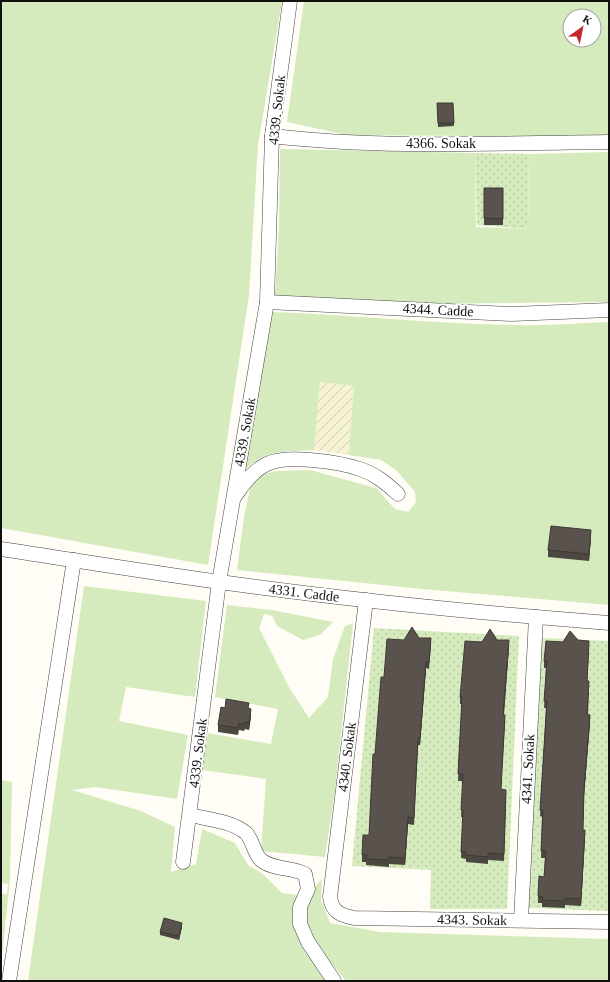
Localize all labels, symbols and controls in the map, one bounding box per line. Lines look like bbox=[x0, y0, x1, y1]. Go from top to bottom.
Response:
north arrow bbox=[562, 8, 602, 48]
text: K bbox=[581, 12, 595, 27]
street label: 4339. Sokak bbox=[266, 74, 288, 146]
street label: 4366. Sokak bbox=[406, 136, 476, 151]
street label: 4344. Cadde bbox=[402, 301, 474, 319]
street label: 4339. Sokak bbox=[232, 396, 258, 468]
street label: 4331. Cadde bbox=[268, 581, 340, 605]
street label: 4339. Sokak bbox=[186, 717, 210, 789]
street label: 4340. Sokak bbox=[335, 721, 359, 793]
street label: 4341. Sokak bbox=[519, 734, 537, 804]
street label: 4343. Sokak bbox=[437, 912, 507, 928]

